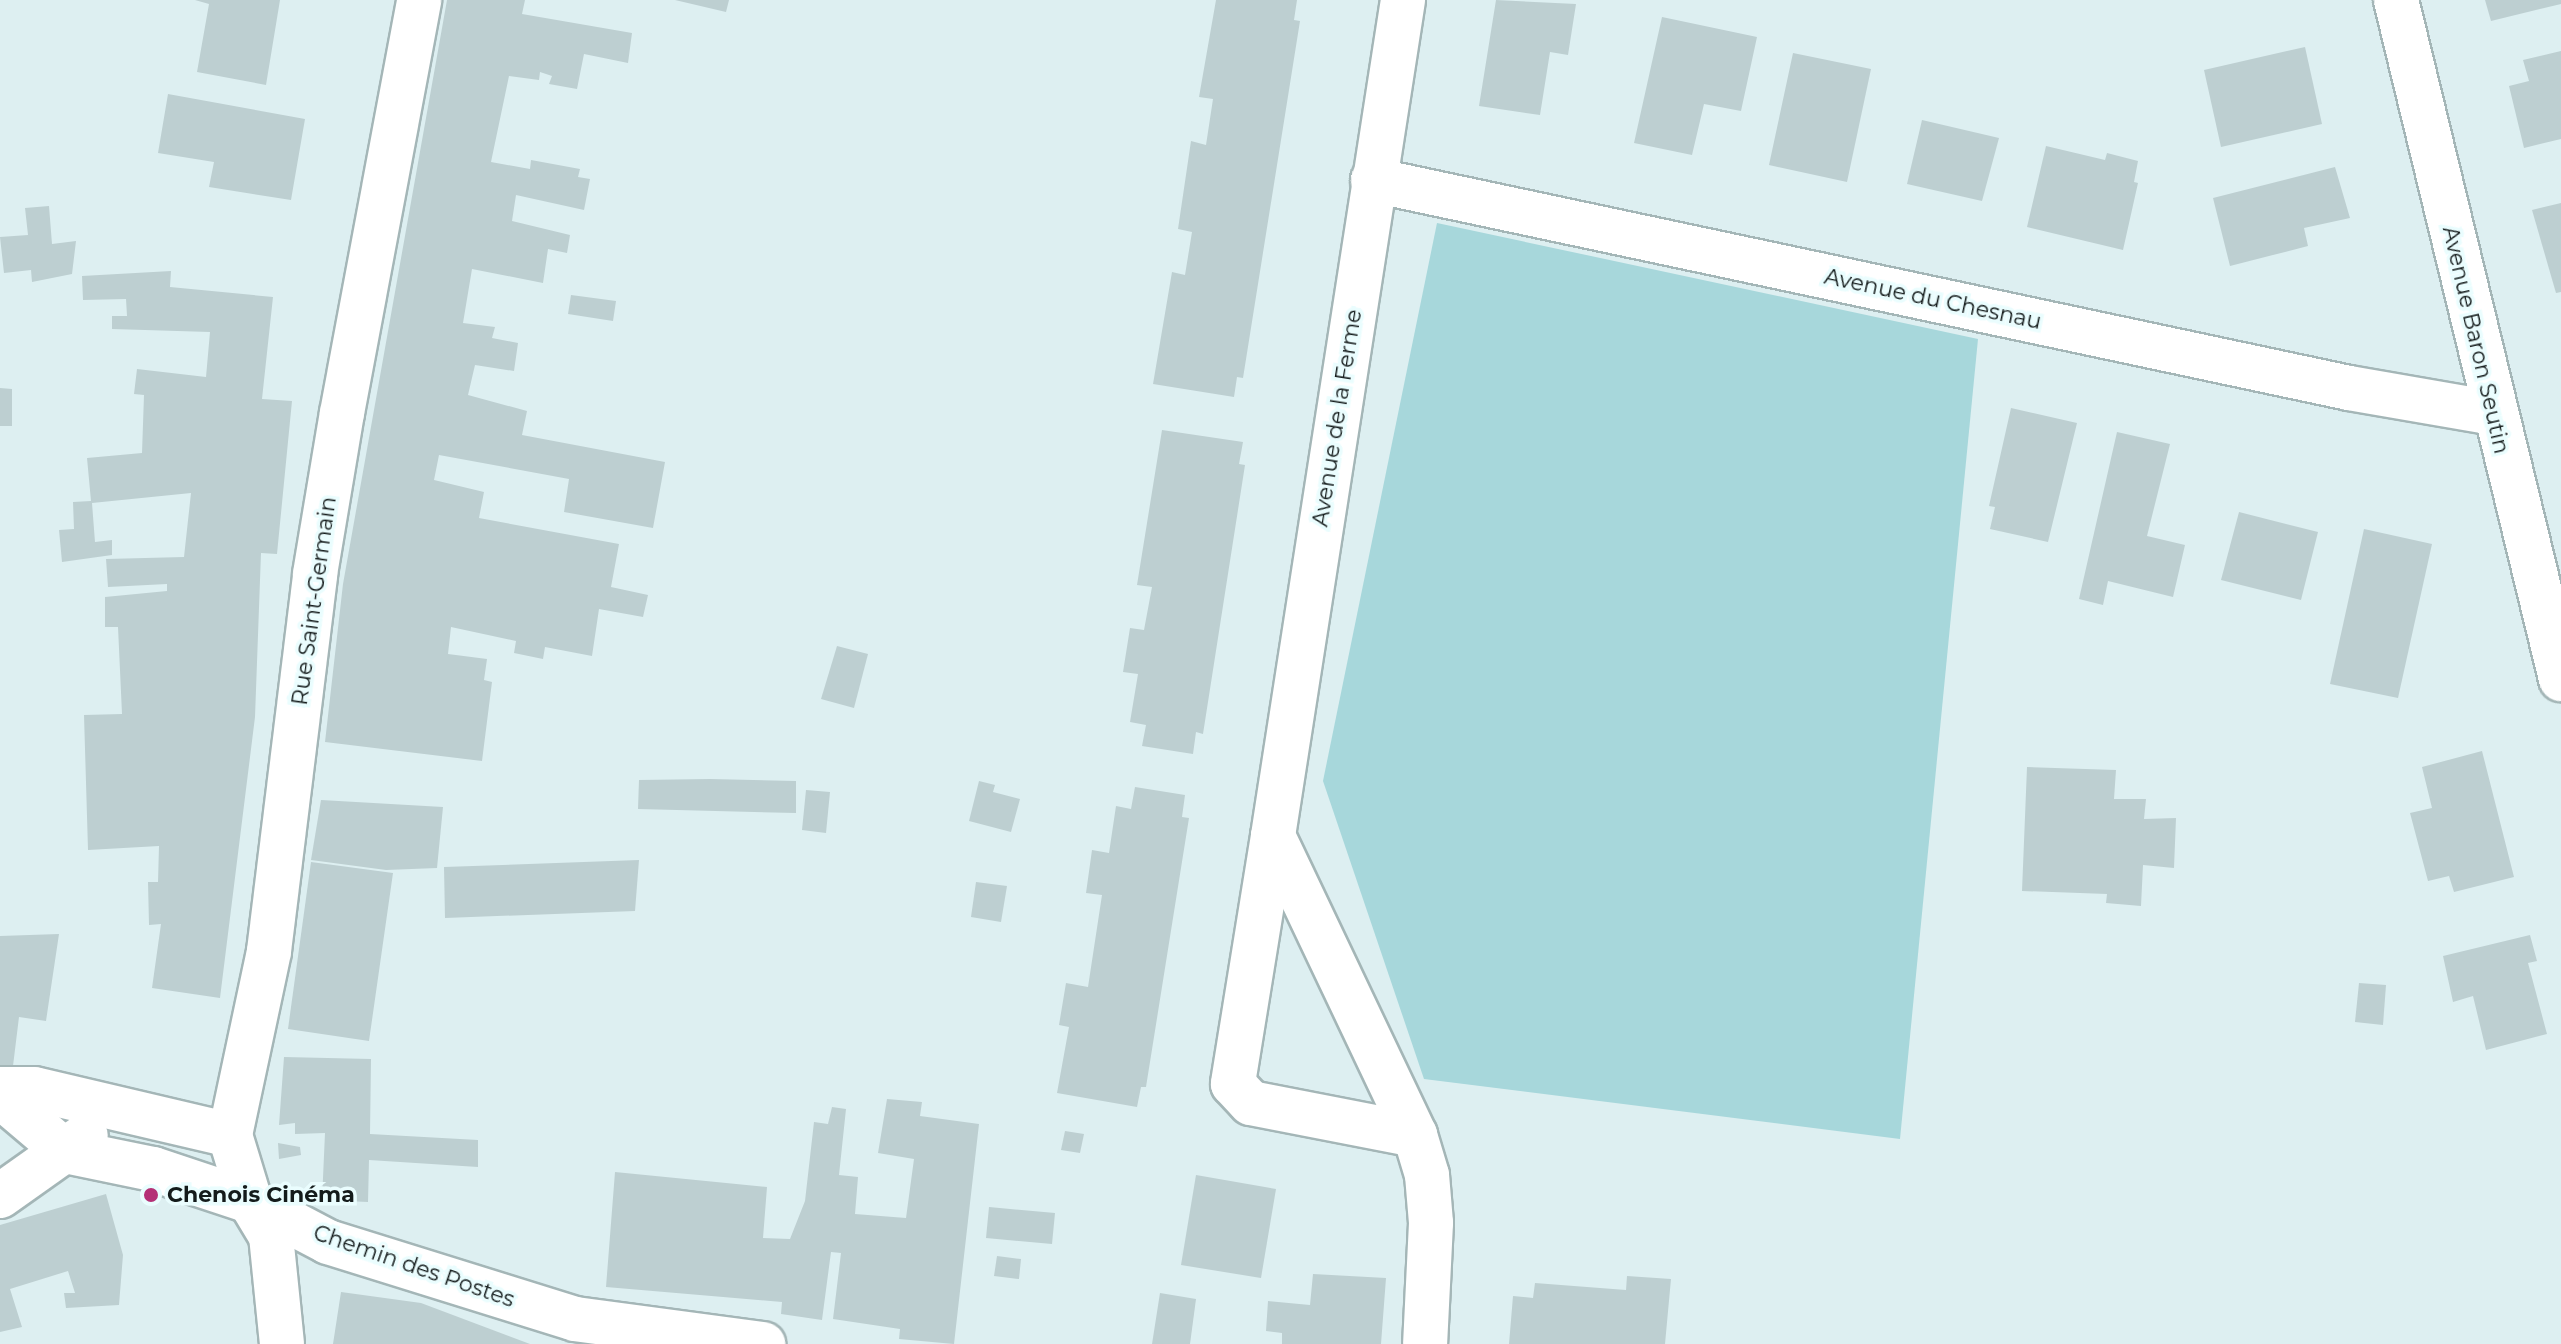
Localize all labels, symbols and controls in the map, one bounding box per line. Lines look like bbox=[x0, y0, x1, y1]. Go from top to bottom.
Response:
street label: Avenue Baron Seutin bbox=[2437, 224, 2515, 456]
street label: Avenue du Chesnau bbox=[1822, 263, 2044, 335]
street label: Avenue de la Ferme bbox=[1307, 308, 1367, 528]
street label: Rue Saint-Germain bbox=[286, 495, 342, 707]
place label: Chenois Cinéma bbox=[167, 1182, 355, 1208]
marker: Chenois Cinéma bbox=[142, 1186, 160, 1204]
street label: Chemin des Postes bbox=[310, 1219, 518, 1313]

